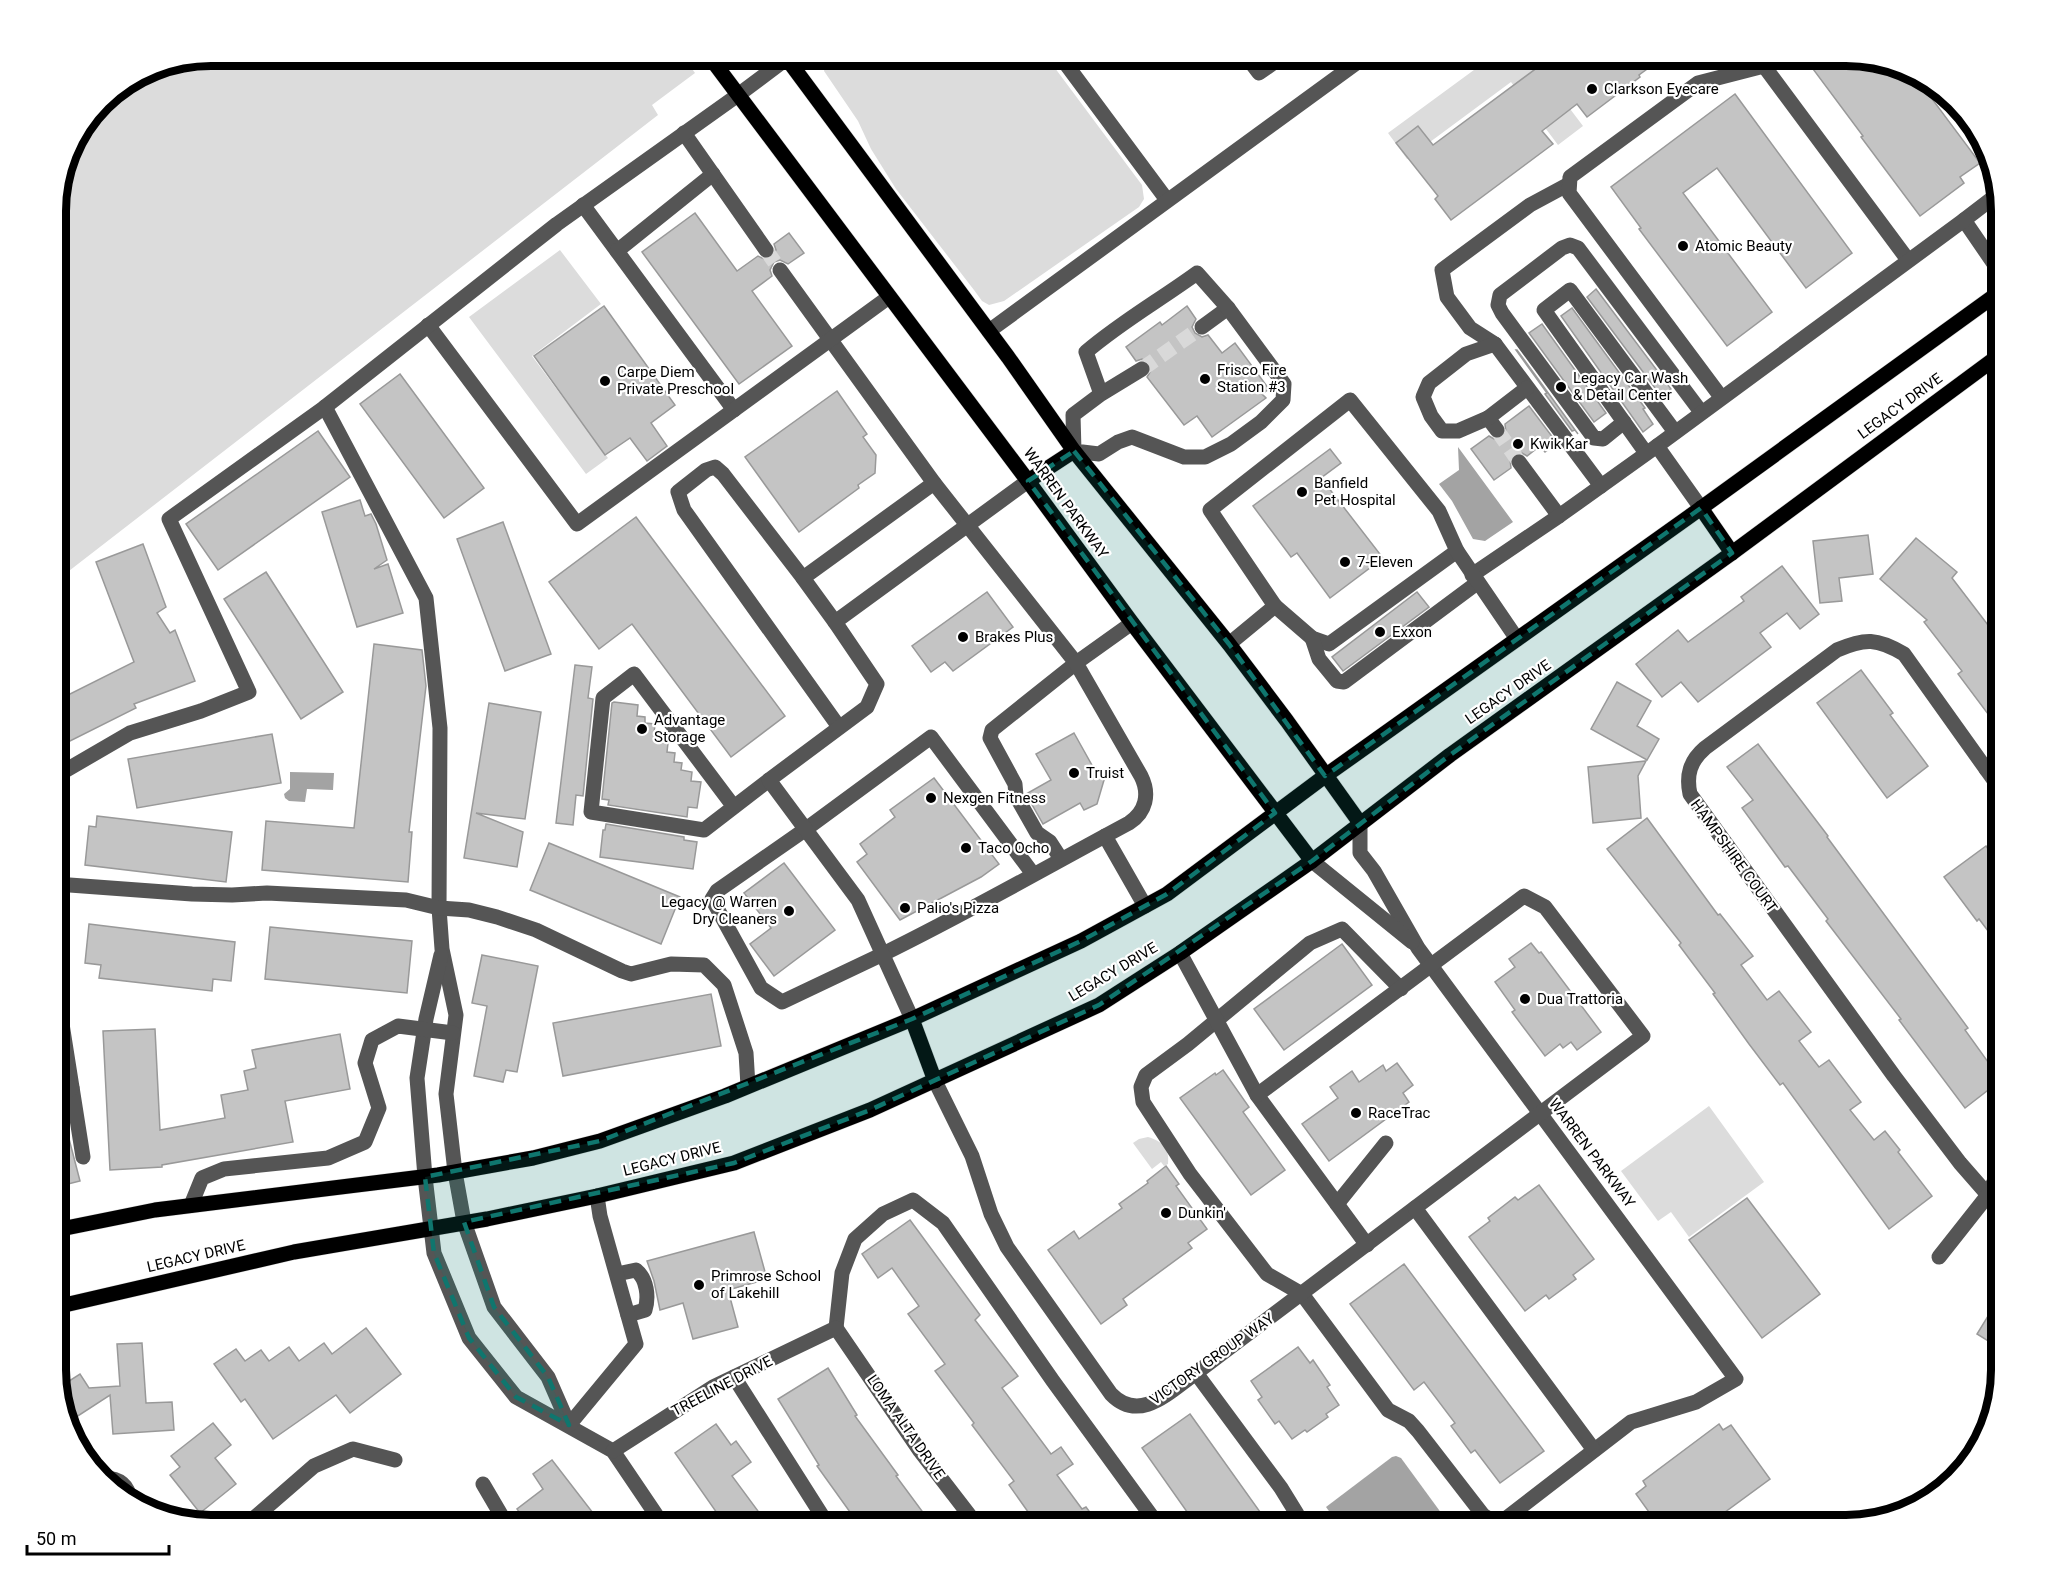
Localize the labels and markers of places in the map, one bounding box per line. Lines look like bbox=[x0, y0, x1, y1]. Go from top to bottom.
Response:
place label: Clarkson Eyecare bbox=[1604, 80, 1719, 98]
marker: Clarkson Eyecare bbox=[1585, 82, 1599, 96]
place label: Atomic Beauty bbox=[1695, 237, 1792, 255]
marker: Atomic Beauty bbox=[1676, 239, 1690, 253]
place label: Frisco Fire Station #3 bbox=[1217, 361, 1287, 396]
place label: Carpe Diem Private Preschool bbox=[617, 363, 734, 398]
place label: Legacy Car Wash & Detail Center bbox=[1573, 369, 1688, 404]
marker: Frisco Fire Station #3 bbox=[1198, 372, 1212, 386]
marker: Carpe Diem Private Preschool bbox=[598, 374, 612, 388]
marker: Legacy Car Wash & Detail Center bbox=[1554, 380, 1568, 394]
place label: Kwik Kar bbox=[1530, 435, 1588, 453]
marker: Kwik Kar bbox=[1511, 437, 1525, 451]
place label: Banfield Pet Hospital bbox=[1314, 474, 1396, 509]
marker: Banfield Pet Hospital bbox=[1295, 485, 1309, 499]
place label: 7-Eleven bbox=[1357, 553, 1413, 571]
marker: 7-Eleven bbox=[1338, 555, 1352, 569]
place label: Exxon bbox=[1392, 623, 1432, 641]
marker: Exxon bbox=[1373, 625, 1387, 639]
place label: Brakes Plus bbox=[975, 628, 1053, 646]
marker: Brakes Plus bbox=[956, 630, 970, 644]
place label: Advantage Storage bbox=[654, 711, 725, 746]
marker: Advantage Storage bbox=[635, 722, 649, 736]
place label: Truist bbox=[1086, 764, 1124, 782]
marker: Truist bbox=[1067, 766, 1081, 780]
place label: Nexgen Fitness bbox=[943, 789, 1046, 807]
marker: Nexgen Fitness bbox=[924, 791, 938, 805]
place label: Taco Ocho bbox=[978, 839, 1049, 857]
marker: Taco Ocho bbox=[959, 841, 973, 855]
place label: Legacy @ Warren Dry Cleaners bbox=[661, 893, 777, 928]
place label: Palio's Pizza bbox=[917, 899, 999, 917]
marker: Palio's Pizza bbox=[898, 901, 912, 915]
marker: Legacy @ Warren Dry Cleaners bbox=[782, 904, 796, 918]
place label: Dua Trattoria bbox=[1537, 990, 1623, 1008]
marker: Dua Trattoria bbox=[1518, 992, 1532, 1006]
place label: RaceTrac bbox=[1368, 1104, 1431, 1122]
marker: RaceTrac bbox=[1349, 1106, 1363, 1120]
place label: Dunkin' bbox=[1178, 1204, 1226, 1222]
marker: Dunkin' bbox=[1159, 1206, 1173, 1220]
place label: Primrose School of Lakehill bbox=[711, 1267, 821, 1302]
marker: Primrose School of Lakehill bbox=[692, 1278, 706, 1292]

